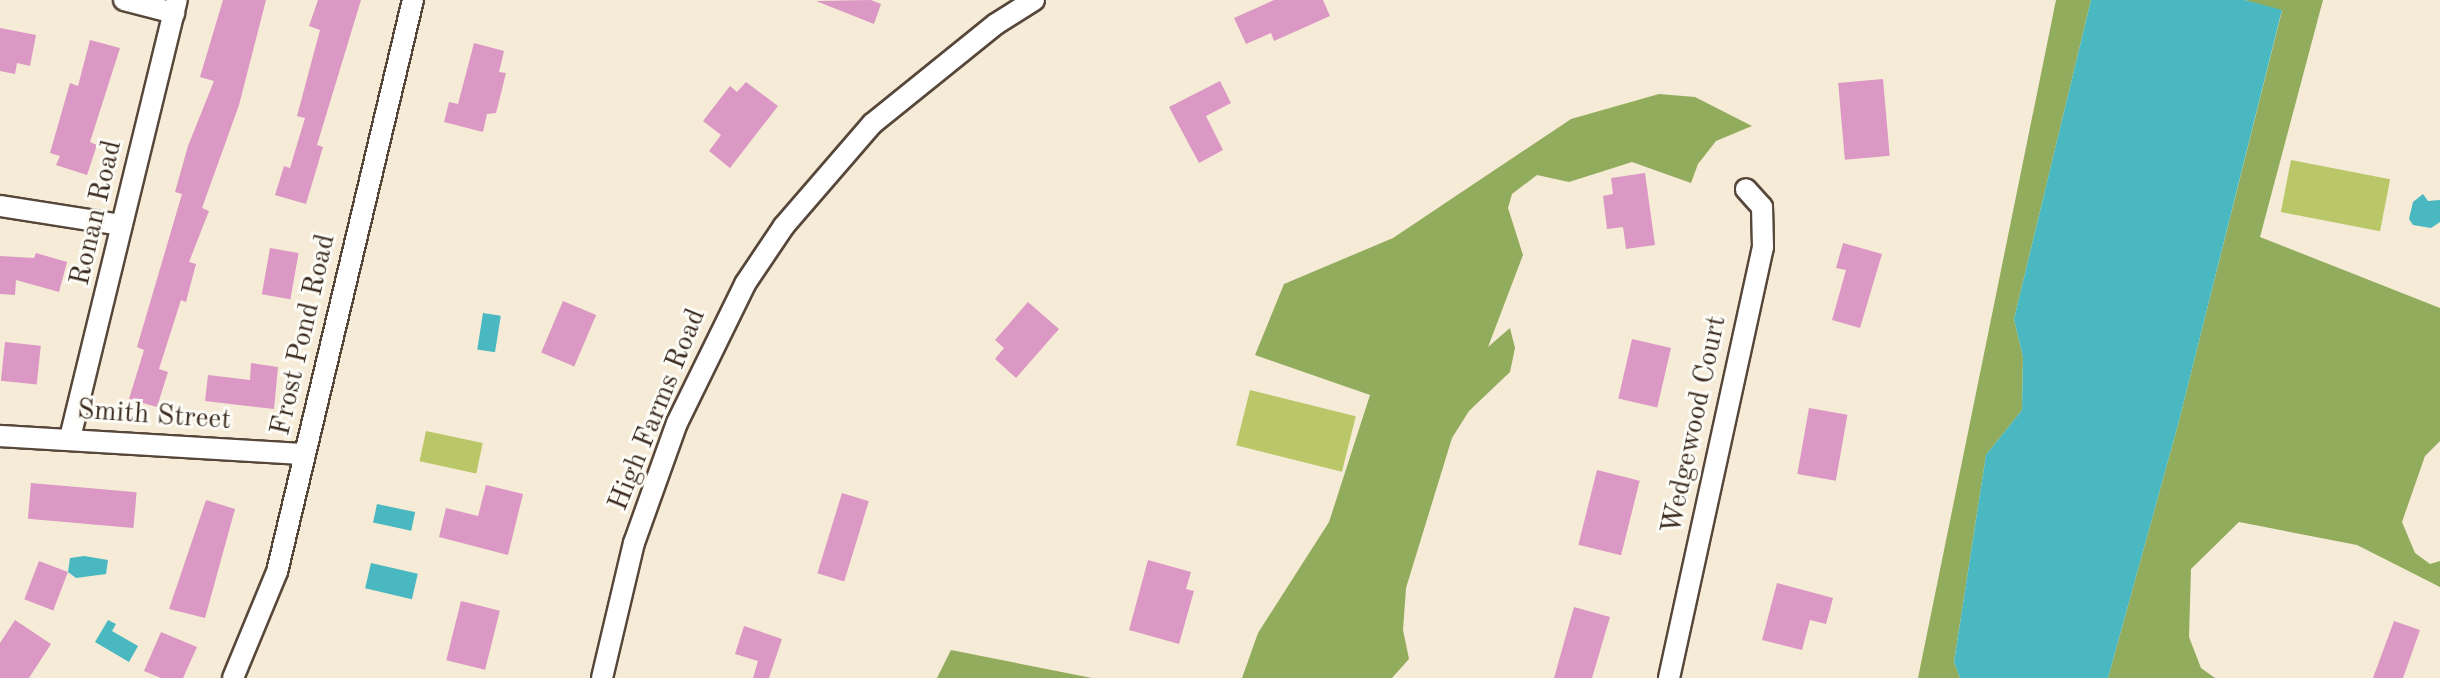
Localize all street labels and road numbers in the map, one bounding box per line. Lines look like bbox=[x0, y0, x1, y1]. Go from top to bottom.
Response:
street label: Ronan Road bbox=[64, 137, 130, 289]
street label: Frost Pond Road bbox=[265, 231, 343, 439]
street label: High Farms Road bbox=[602, 304, 714, 516]
street label: Wedgewood Court bbox=[1655, 313, 1735, 537]
street label: Smith Street bbox=[76, 394, 232, 438]

